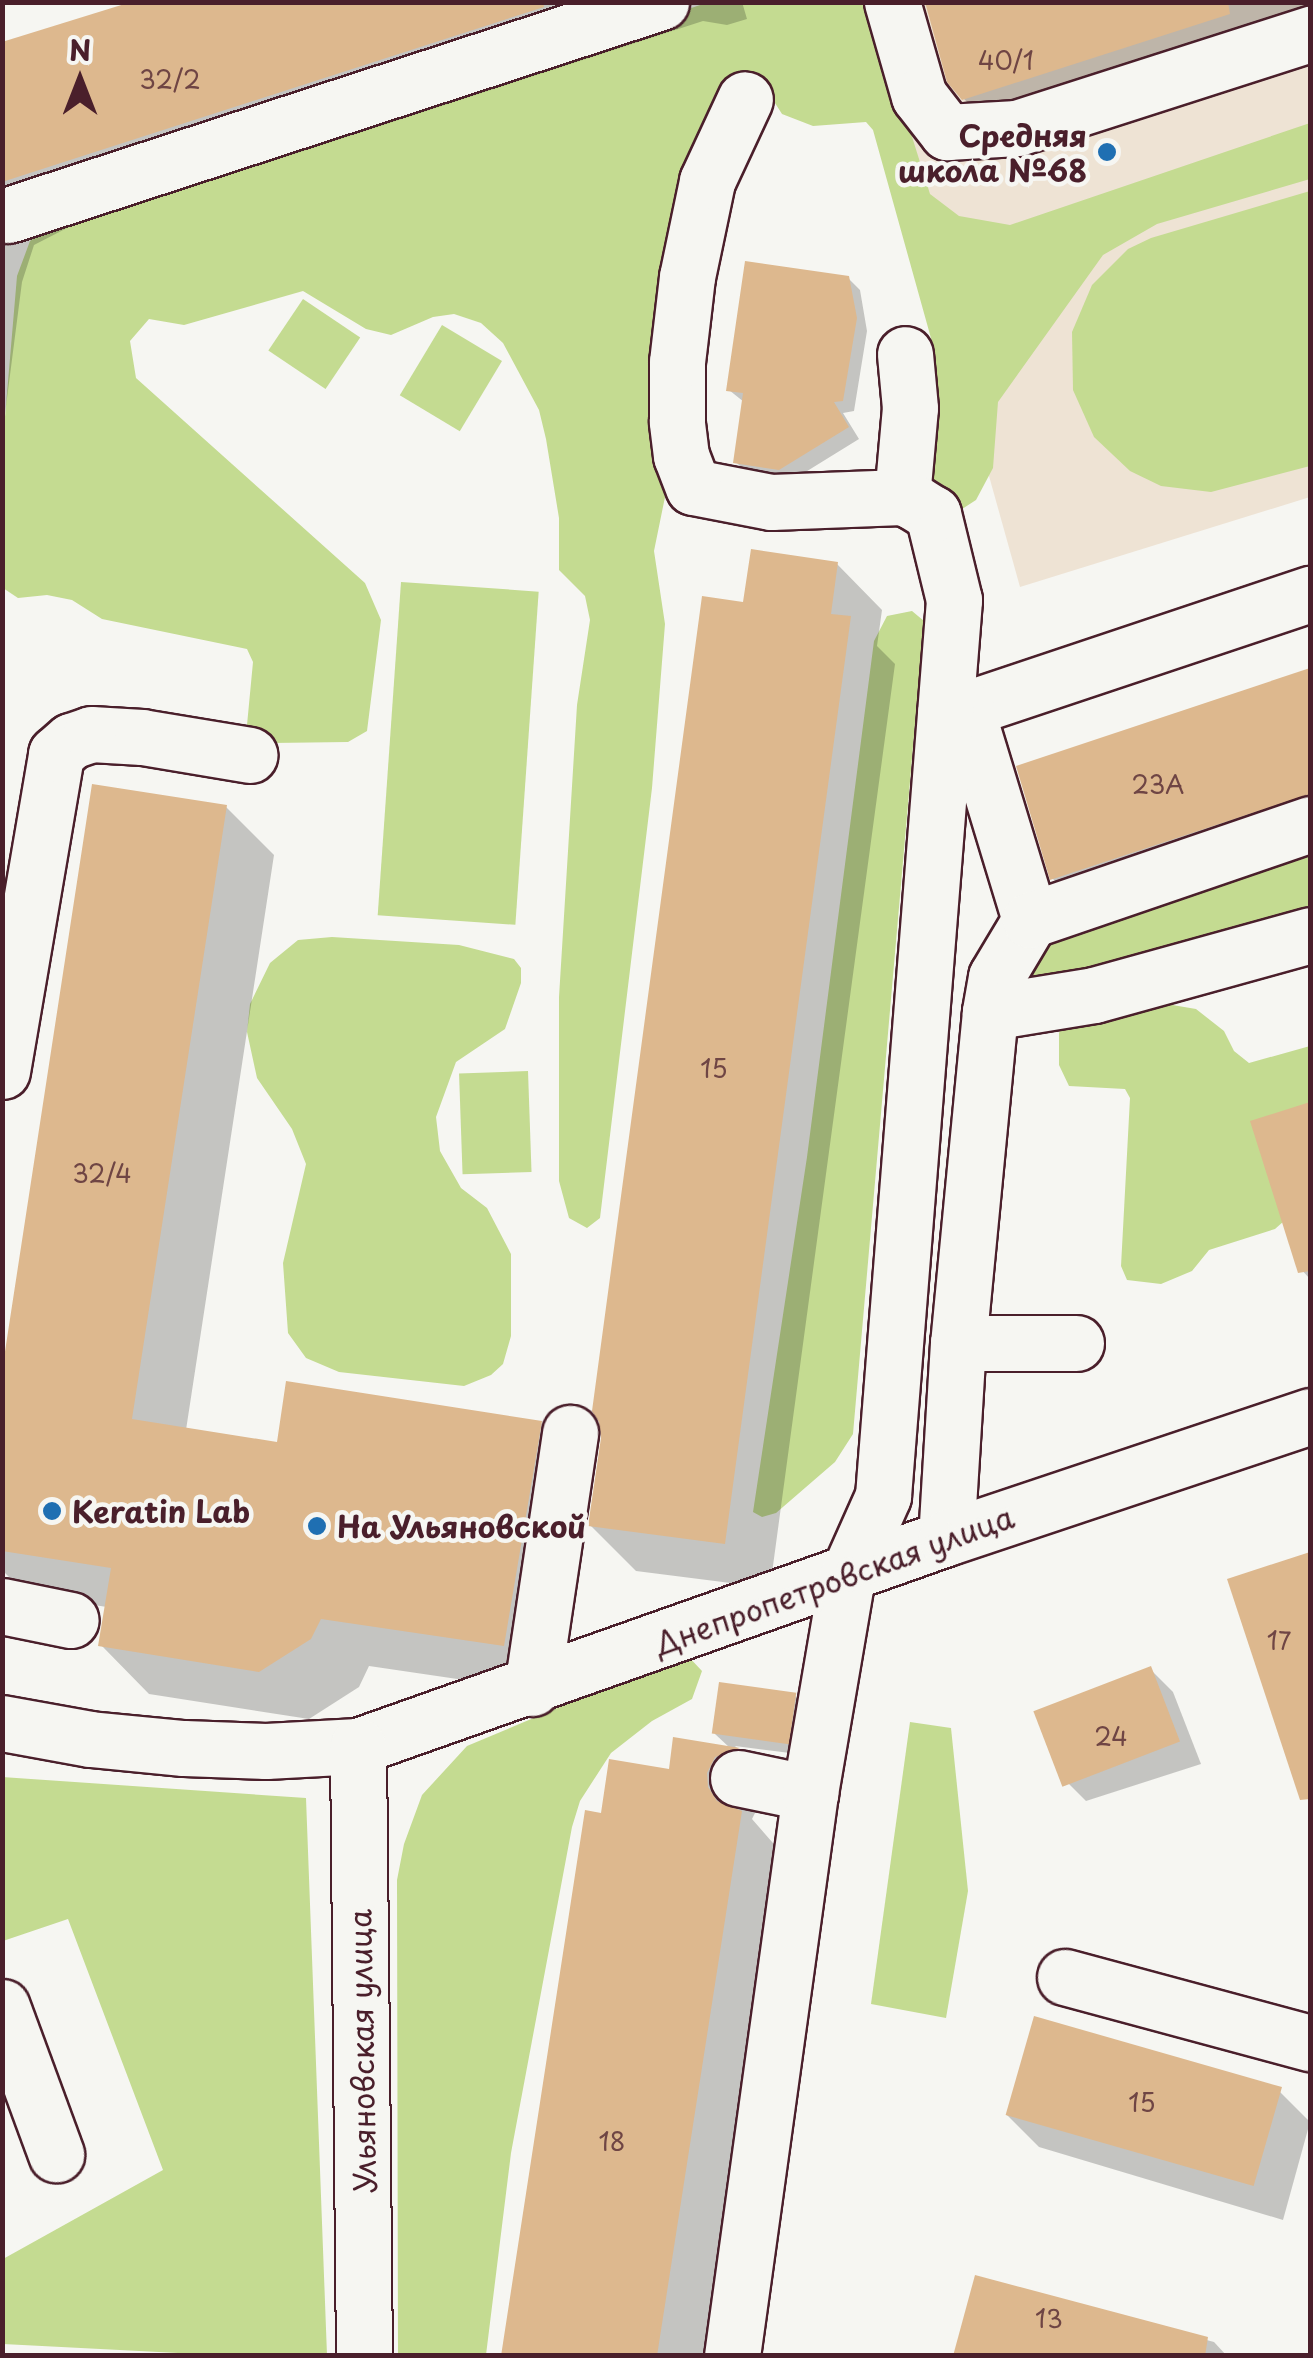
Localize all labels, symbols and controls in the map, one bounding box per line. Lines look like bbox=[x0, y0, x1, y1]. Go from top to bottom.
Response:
text: N bbox=[69, 28, 91, 71]
north arrow bbox=[30, 30, 130, 130]
house number: 40/1 bbox=[978, 45, 1034, 75]
house number: 32/2 bbox=[139, 64, 201, 94]
place label: Средняя школа №68 bbox=[897, 117, 1087, 188]
marker: Средняя школа №68 bbox=[1096, 141, 1118, 163]
house number: 23А bbox=[1132, 769, 1184, 799]
house number: 15 bbox=[700, 1053, 728, 1083]
house number: 32/4 bbox=[72, 1158, 132, 1188]
place label: Keratin Lab bbox=[72, 1493, 251, 1529]
street label: Днепропетровская улица bbox=[649, 1498, 1019, 1662]
marker: Keratin Lab bbox=[41, 1500, 63, 1522]
place label: На Ульяновской bbox=[337, 1508, 587, 1544]
marker: На Ульяновской bbox=[306, 1515, 328, 1537]
house number: 17 bbox=[1267, 1625, 1291, 1655]
house number: 24 bbox=[1094, 1721, 1128, 1751]
street label: Ульяновская улица bbox=[342, 1908, 382, 2194]
house number: 15 bbox=[1128, 2087, 1156, 2117]
house number: 18 bbox=[599, 2126, 625, 2156]
house number: 13 bbox=[1035, 2303, 1063, 2333]

